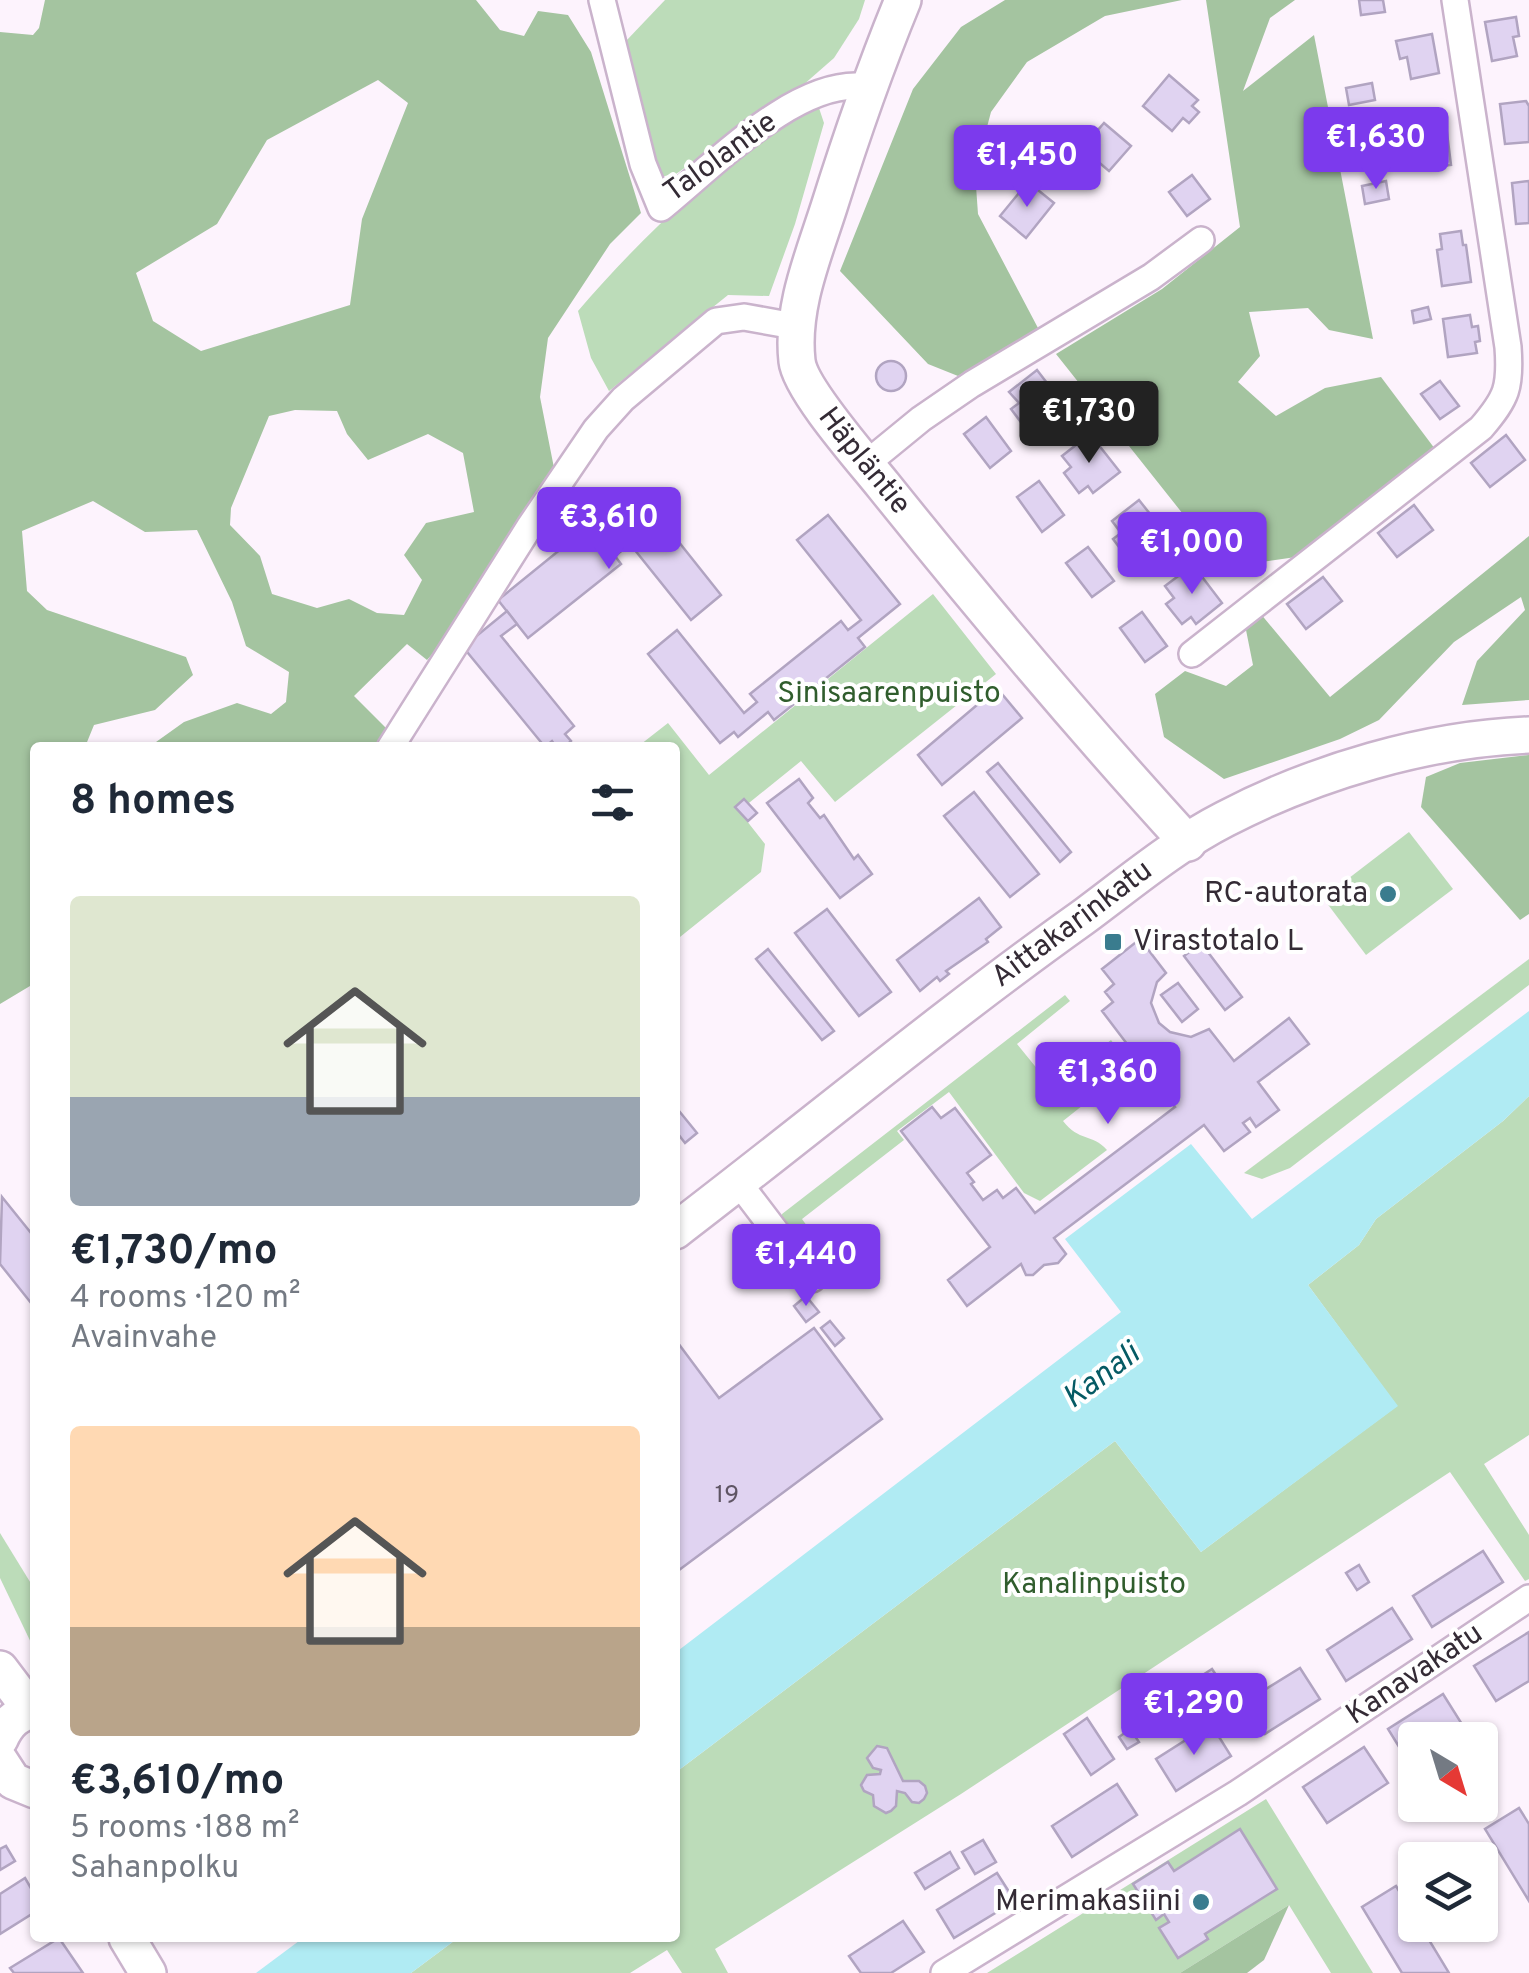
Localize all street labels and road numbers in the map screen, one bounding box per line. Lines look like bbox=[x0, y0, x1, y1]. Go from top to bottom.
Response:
street label: Talolantie bbox=[657, 105, 785, 211]
street label: Häpläntie bbox=[809, 400, 918, 523]
street label: Aittakarinkatu bbox=[985, 853, 1160, 996]
street label: Kanavakatu bbox=[1340, 1616, 1490, 1734]

